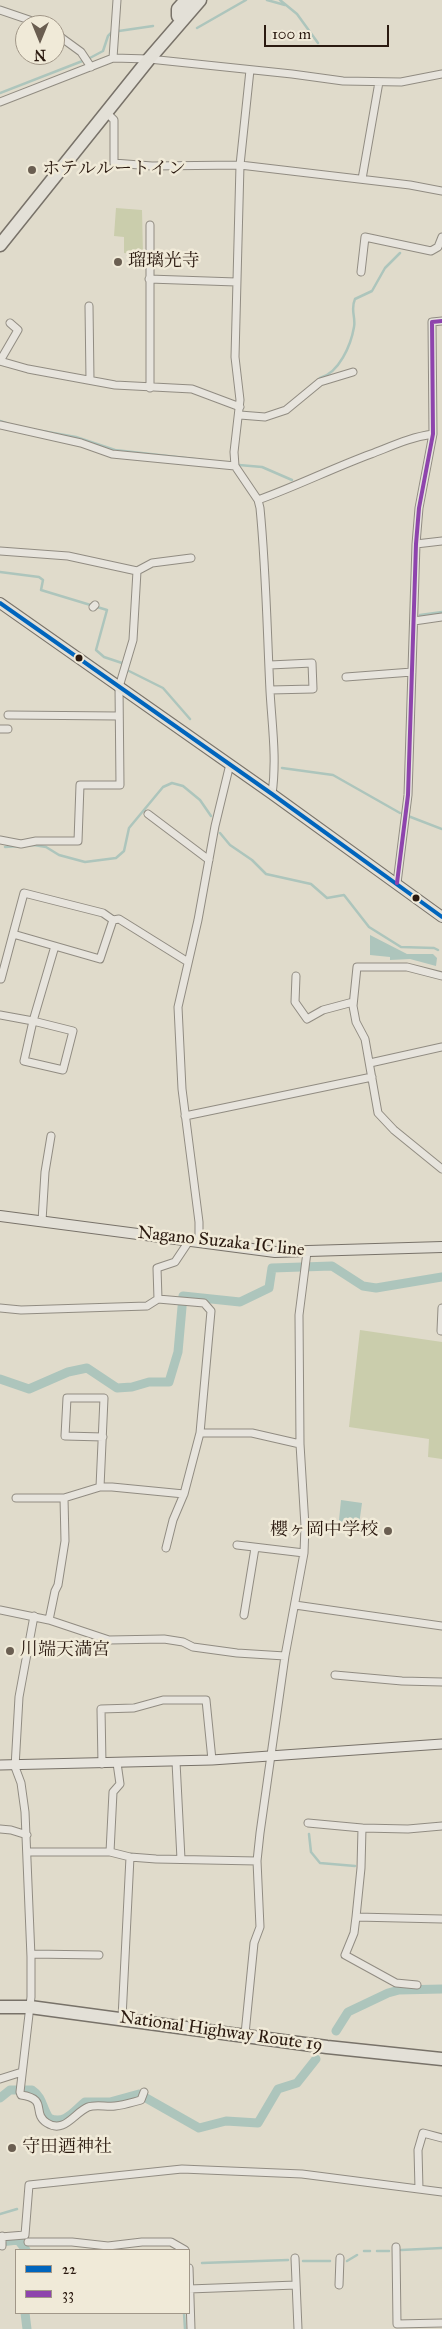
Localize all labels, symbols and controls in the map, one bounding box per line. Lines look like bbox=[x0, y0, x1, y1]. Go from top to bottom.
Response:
north arrow bbox=[15, 15, 65, 65]
scale bar bbox=[267, 15, 392, 47]
text: 100 m bbox=[272, 25, 311, 43]
text: N bbox=[34, 46, 46, 63]
place label: ホテルルートイン bbox=[42, 159, 186, 181]
marker: ホテルルートイン bbox=[26, 164, 38, 176]
place label: 瑠璃光寺 bbox=[128, 251, 200, 273]
marker: 瑠璃光寺 bbox=[112, 256, 124, 268]
unlabelled marker bbox=[74, 653, 84, 663]
unlabelled marker bbox=[411, 893, 421, 903]
street label: Nagano Suzaka IC line bbox=[136, 1222, 306, 1262]
place label: 櫻ヶ岡中学校 bbox=[270, 1520, 378, 1542]
marker: 櫻ヶ岡中学校 bbox=[382, 1525, 394, 1537]
place label: 川端天満宮 bbox=[20, 1640, 110, 1662]
marker: 川端天満宮 bbox=[4, 1645, 16, 1657]
street label: National Highway Route 19 bbox=[118, 2007, 324, 2057]
place label: 守田迺神社 bbox=[22, 2137, 112, 2159]
marker: 守田迺神社 bbox=[6, 2142, 18, 2154]
legend bbox=[15, 2249, 190, 2314]
text: 22 bbox=[62, 2260, 77, 2278]
text: 33 bbox=[62, 2285, 74, 2303]

